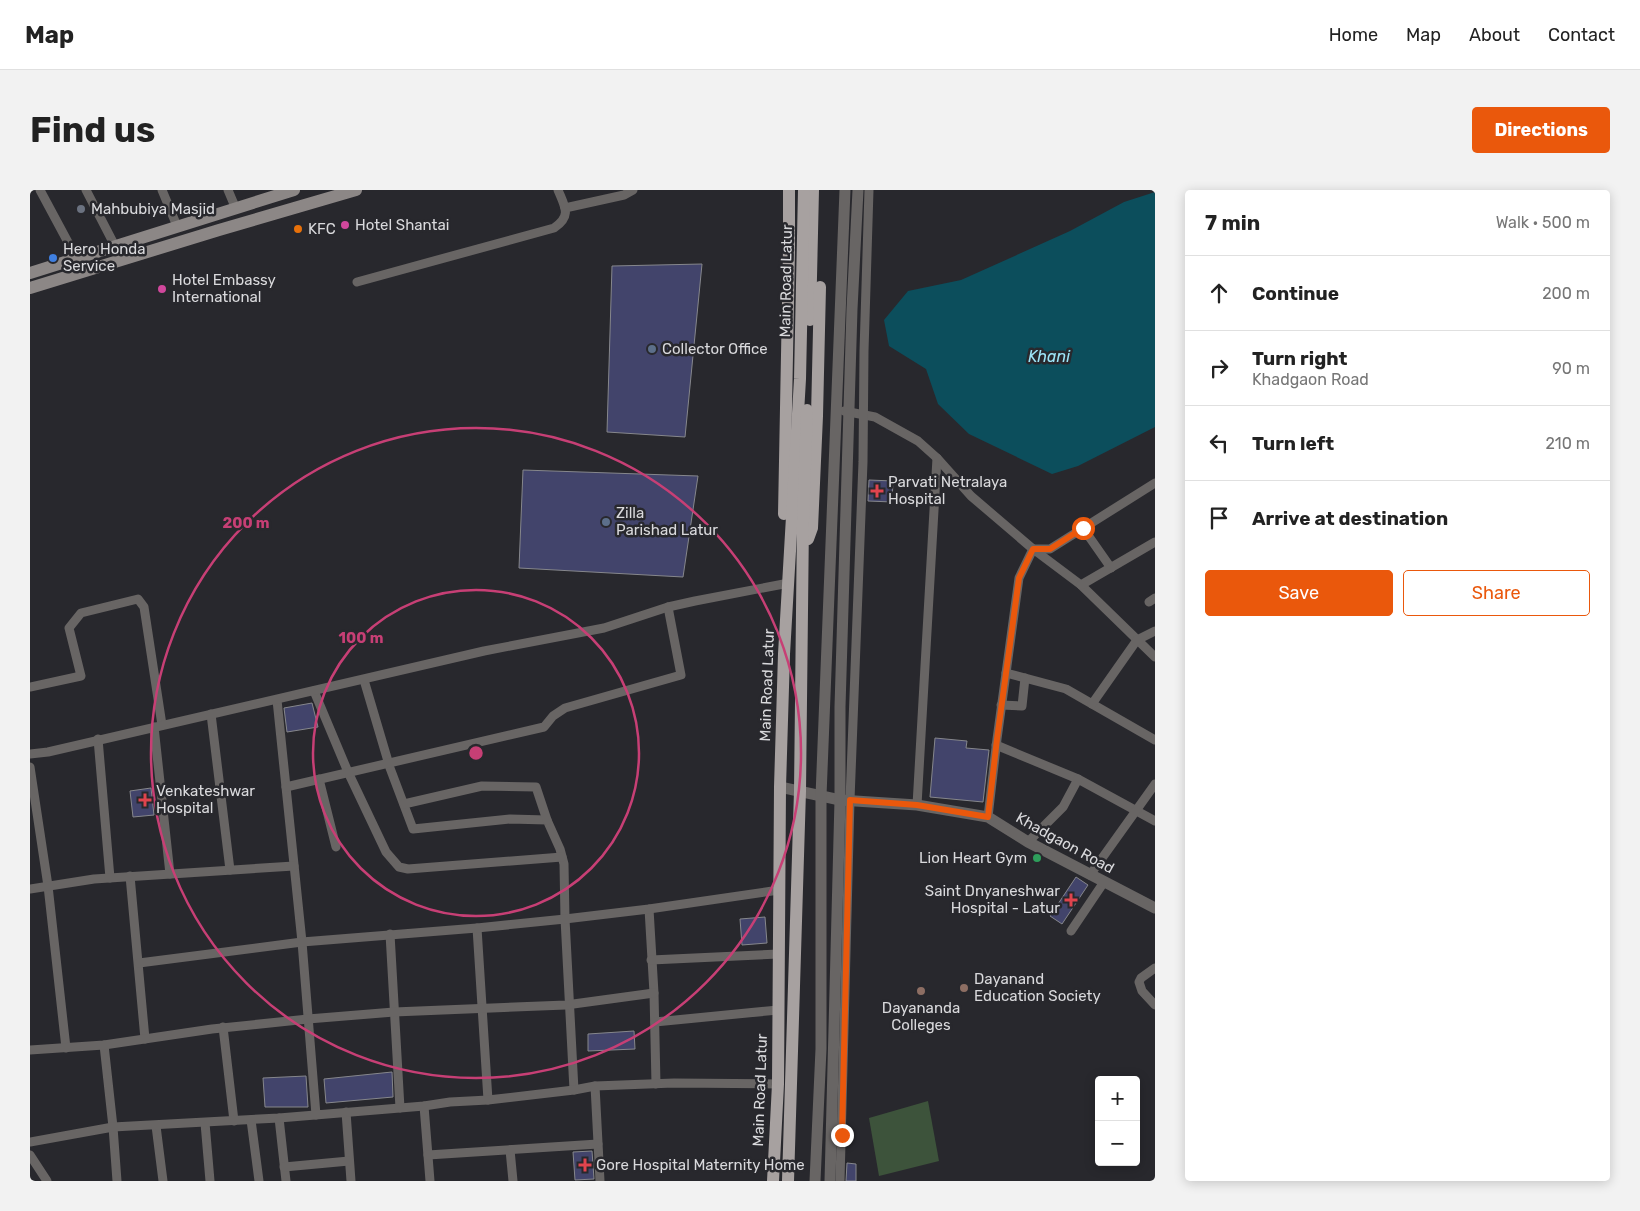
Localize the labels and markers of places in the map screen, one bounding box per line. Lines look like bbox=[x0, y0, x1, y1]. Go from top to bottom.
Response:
place label: Mahbubiya Masjid bbox=[91, 200, 215, 218]
marker: Mahbubiya Masjid bbox=[75, 203, 87, 215]
place label: Hotel Shantai bbox=[355, 216, 449, 234]
marker: Hotel Shantai bbox=[339, 219, 351, 231]
place label: KFC bbox=[308, 220, 336, 238]
marker: KFC bbox=[292, 223, 304, 235]
place label: Hero Honda Service bbox=[63, 240, 146, 275]
marker: Hero Honda Service bbox=[47, 252, 59, 264]
place label: Hotel Embassy International bbox=[172, 271, 276, 306]
marker: Hotel Embassy International bbox=[156, 283, 168, 295]
place label: Collector Office bbox=[662, 340, 768, 358]
marker: Collector Office bbox=[646, 343, 658, 355]
place label: Parvati Netralaya Hospital bbox=[888, 473, 1007, 508]
marker: Parvati Netralaya Hospital bbox=[870, 484, 884, 498]
place label: Zilla Parishad Latur bbox=[616, 504, 718, 539]
marker: Zilla Parishad Latur bbox=[600, 516, 612, 528]
centre of rings bbox=[467, 744, 485, 762]
place label: Venkateshwar Hospital bbox=[156, 782, 255, 817]
marker: Venkateshwar Hospital bbox=[138, 793, 152, 807]
place label: Lion Heart Gym bbox=[919, 849, 1027, 867]
marker: Lion Heart Gym bbox=[1031, 852, 1043, 864]
place label: Saint Dnyaneshwar Hospital - Latur bbox=[925, 882, 1060, 917]
marker: Saint Dnyaneshwar Hospital - Latur bbox=[1064, 893, 1078, 907]
place label: Dayanand Education Society bbox=[974, 970, 1101, 1005]
marker: Dayanand Education Society bbox=[958, 982, 970, 994]
marker: Dayananda Colleges bbox=[915, 985, 927, 997]
place label: Dayananda Colleges bbox=[882, 999, 960, 1034]
place label: Gore Hospital Maternity Home bbox=[596, 1156, 805, 1174]
marker: Gore Hospital Maternity Home bbox=[578, 1158, 592, 1172]

